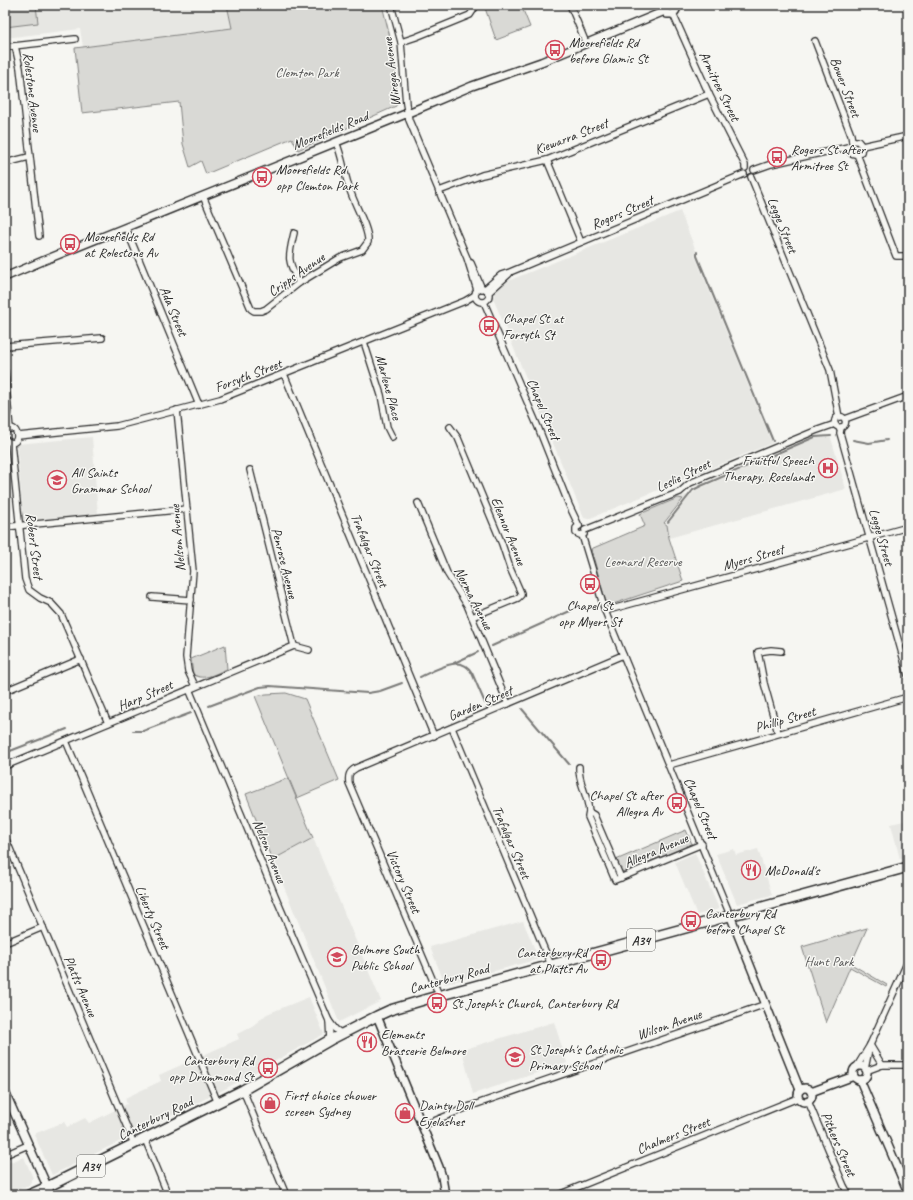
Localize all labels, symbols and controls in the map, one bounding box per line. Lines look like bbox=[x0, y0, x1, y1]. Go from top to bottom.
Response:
place label: Moorefields Rd before Glamis St bbox=[569, 34, 650, 67]
street label: Wirega Avenue bbox=[379, 35, 404, 107]
bus stop icon: Moorefields Rd before Glamis St bbox=[544, 39, 566, 61]
street label: Armitree Street bbox=[695, 49, 744, 125]
street label: Rolestone Avenue bbox=[19, 51, 46, 134]
street label: Bower Street bbox=[826, 55, 865, 121]
park label: Clemton Park bbox=[275, 64, 340, 81]
street label: Moorefields Road bbox=[290, 107, 373, 153]
street label: Kiewarra Street bbox=[532, 114, 613, 158]
place label: Rogers St after Armitree St bbox=[791, 141, 866, 174]
bus stop icon: Rogers St after Armitree St bbox=[766, 146, 788, 168]
place label: Moorefields Rd opp Clemton Park bbox=[276, 161, 359, 194]
bus stop icon: Moorefields Rd opp Clemton Park bbox=[251, 166, 273, 188]
street label: Rogers Street bbox=[589, 191, 658, 233]
street label: Legge Street bbox=[764, 195, 802, 257]
place label: Moorefields Rd at Rolestone Av bbox=[84, 228, 159, 261]
bus stop icon: Moorefields Rd at Rolestone Av bbox=[59, 233, 81, 255]
street label: Cripps Avenue bbox=[265, 248, 329, 300]
street label: Ada Street bbox=[156, 284, 192, 340]
place label: Chapel St at Forsyth St bbox=[503, 310, 565, 343]
bus stop icon: Chapel St at Forsyth St bbox=[478, 315, 500, 337]
street label: Marlene Place bbox=[372, 353, 406, 423]
street label: Forsyth Street bbox=[212, 354, 285, 396]
street label: Chapel Street bbox=[523, 376, 565, 445]
place label: Fruitful Speech Therapy, Roselands bbox=[723, 452, 815, 485]
street label: Leslie Street bbox=[653, 454, 714, 496]
hospital icon: Fruitful Speech Therapy, Roselands bbox=[817, 457, 839, 479]
place label: All Saints Grammar School bbox=[71, 464, 152, 497]
school or university icon: All Saints Grammar School bbox=[46, 469, 68, 491]
street label: Eleanor Avenue bbox=[487, 495, 530, 569]
street label: Nelson Avenue bbox=[166, 502, 189, 572]
street label: Legge Street bbox=[865, 507, 898, 569]
street label: Trafalgar Street bbox=[347, 511, 392, 591]
street label: Robert Street bbox=[22, 512, 47, 582]
street label: Penrose Avenue bbox=[268, 526, 302, 601]
street label: Myers Street bbox=[721, 540, 788, 574]
park label: Leonard Reserve bbox=[605, 553, 683, 570]
street label: Norma Avenue bbox=[451, 564, 497, 634]
bus stop icon: Chapel St opp Myers St bbox=[579, 573, 601, 595]
place label: Chapel St opp Myers St bbox=[559, 597, 624, 630]
street label: Harp Street bbox=[115, 676, 176, 715]
street label: Garden Street bbox=[445, 681, 517, 725]
street label: Phillip Street bbox=[753, 702, 819, 736]
street label: Chapel Street bbox=[680, 775, 722, 844]
place label: Chapel St after Allegra Av bbox=[590, 787, 664, 820]
bus stop icon: Chapel St after Allegra Av bbox=[666, 792, 688, 814]
street label: Trafalgar Street bbox=[489, 803, 535, 883]
street label: Nelson Avenue bbox=[249, 817, 291, 887]
street label: Allegra Avenue bbox=[622, 829, 692, 871]
street label: Victory Street bbox=[383, 847, 425, 917]
restaurant icon: McDonald's bbox=[740, 859, 762, 881]
place label: McDonald's bbox=[765, 862, 821, 879]
street label: Liberty Street bbox=[132, 883, 174, 953]
place label: Canterbury Rd before Chapel St bbox=[705, 905, 786, 938]
bus stop icon: Canterbury Rd before Chapel St bbox=[680, 910, 702, 932]
road number: A34 bbox=[627, 929, 655, 951]
place label: Belmore South Public School bbox=[351, 941, 420, 974]
place label: Canterbury Rd at Platts Av bbox=[516, 944, 589, 977]
school or university icon: Belmore South Public School bbox=[326, 946, 348, 968]
bus stop icon: Canterbury Rd at Platts Av bbox=[590, 949, 612, 971]
street label: Platts Avenue bbox=[60, 953, 102, 1021]
park label: Hunt Park bbox=[805, 953, 855, 970]
street label: Canterbury Road bbox=[408, 959, 493, 997]
bus stop icon: St Joseph's Church, Canterbury Rd bbox=[426, 992, 448, 1014]
place label: St Joseph's Church, Canterbury Rd bbox=[451, 995, 620, 1012]
street label: Wilson Avenue bbox=[635, 1005, 705, 1043]
place label: Elements Brasserie Belmore bbox=[381, 1026, 467, 1059]
restaurant icon: Elements Brasserie Belmore bbox=[356, 1031, 378, 1053]
place label: St Joseph's Catholic Primary School bbox=[529, 1041, 624, 1074]
school or university icon: St Joseph's Catholic Primary School bbox=[504, 1046, 526, 1068]
place label: Canterbury Rd opp Drummond St bbox=[169, 1052, 256, 1085]
bus stop icon: Canterbury Rd opp Drummond St bbox=[257, 1057, 279, 1079]
place label: First choice shower screen Sydney bbox=[284, 1087, 378, 1120]
street label: Canterbury Road bbox=[115, 1092, 198, 1144]
shop icon: First choice shower screen Sydney bbox=[259, 1092, 281, 1114]
place label: Dainty Doll Eyelashes bbox=[419, 1097, 475, 1130]
shop icon: Dainty Doll Eyelashes bbox=[394, 1102, 416, 1124]
street label: Pithers Street bbox=[817, 1109, 860, 1180]
street label: Chalmers Street bbox=[634, 1113, 714, 1158]
road number: A34 bbox=[77, 1155, 105, 1177]

